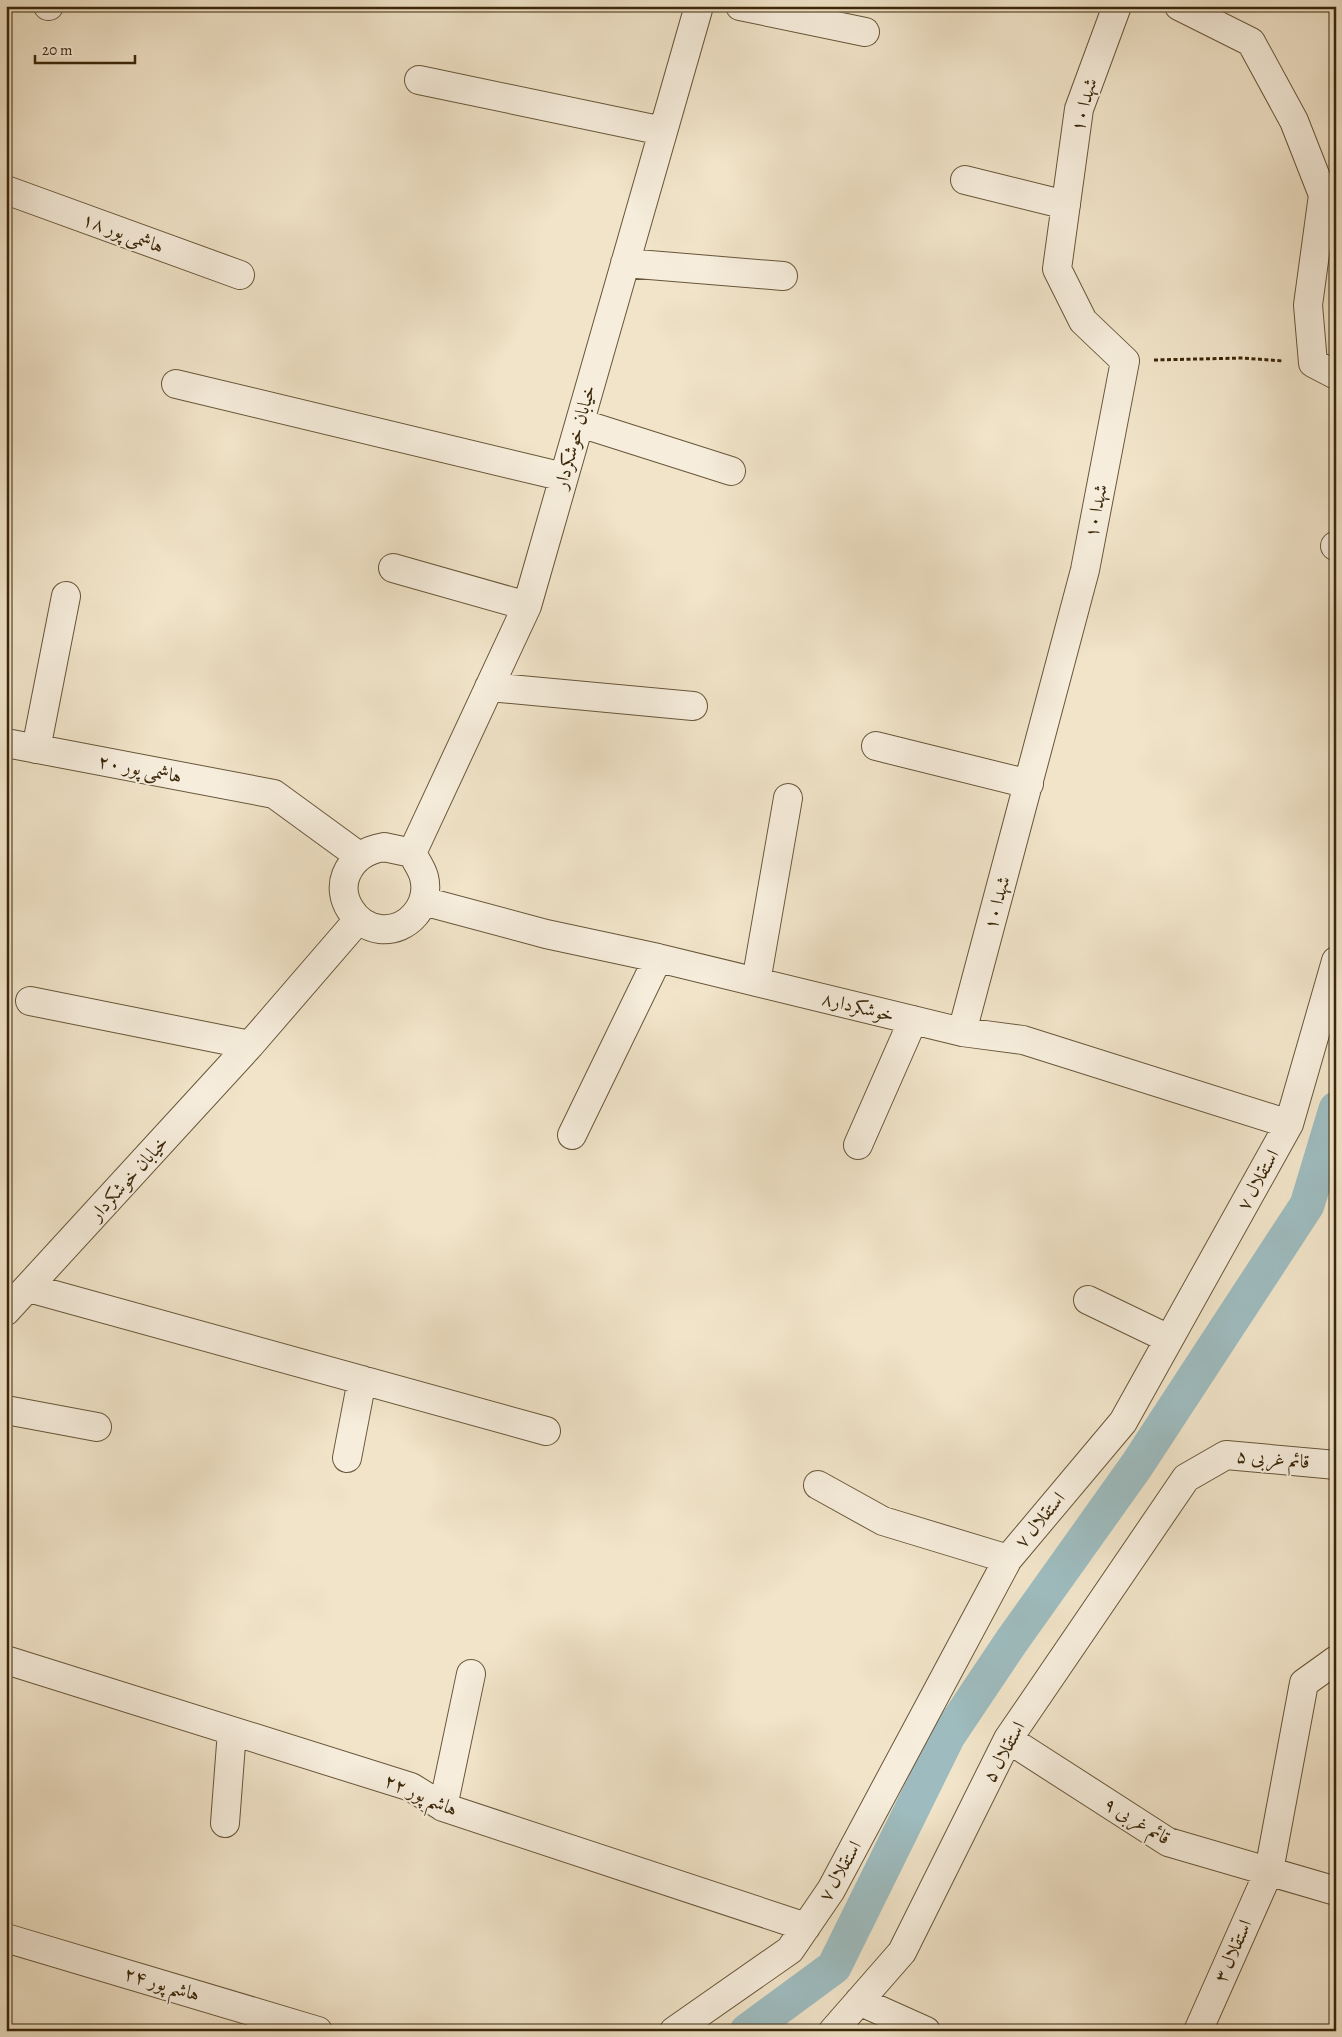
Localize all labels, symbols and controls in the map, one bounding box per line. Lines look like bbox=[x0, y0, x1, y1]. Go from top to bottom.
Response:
scale bar bbox=[35, 32, 135, 64]
text: 20 m bbox=[42, 40, 73, 60]
street label: شهدا ۱۰ bbox=[1064, 75, 1104, 135]
street label: هاشمی پور ۱۸ bbox=[79, 206, 167, 260]
street label: خیابان خوشکردار bbox=[547, 382, 602, 494]
street label: شهدا ۱۰ bbox=[1078, 482, 1114, 540]
street label: هاشمی پور ۲۰ bbox=[96, 748, 184, 790]
street label: شهدا ۱۰ bbox=[977, 873, 1017, 933]
street label: خوشکردار۸ bbox=[819, 985, 897, 1029]
street label: خیابان خوشکردار bbox=[82, 1130, 174, 1228]
street label: استقلال ۷ bbox=[1231, 1145, 1285, 1215]
street label: قائم غربی ۵ bbox=[1235, 1443, 1311, 1478]
street label: استقلال ۷ bbox=[1009, 1486, 1071, 1554]
street label: استقلال ۵ bbox=[977, 1717, 1031, 1787]
street label: هاشم پور ۲۲ bbox=[378, 1767, 462, 1828]
street label: قائم غربی ۹ bbox=[1097, 1791, 1175, 1854]
street label: استقلال ۷ bbox=[812, 1836, 868, 1906]
street label: استقلال ۳ bbox=[1208, 1915, 1258, 1987]
street label: هاشم پور ۲۴ bbox=[119, 1960, 203, 2014]

